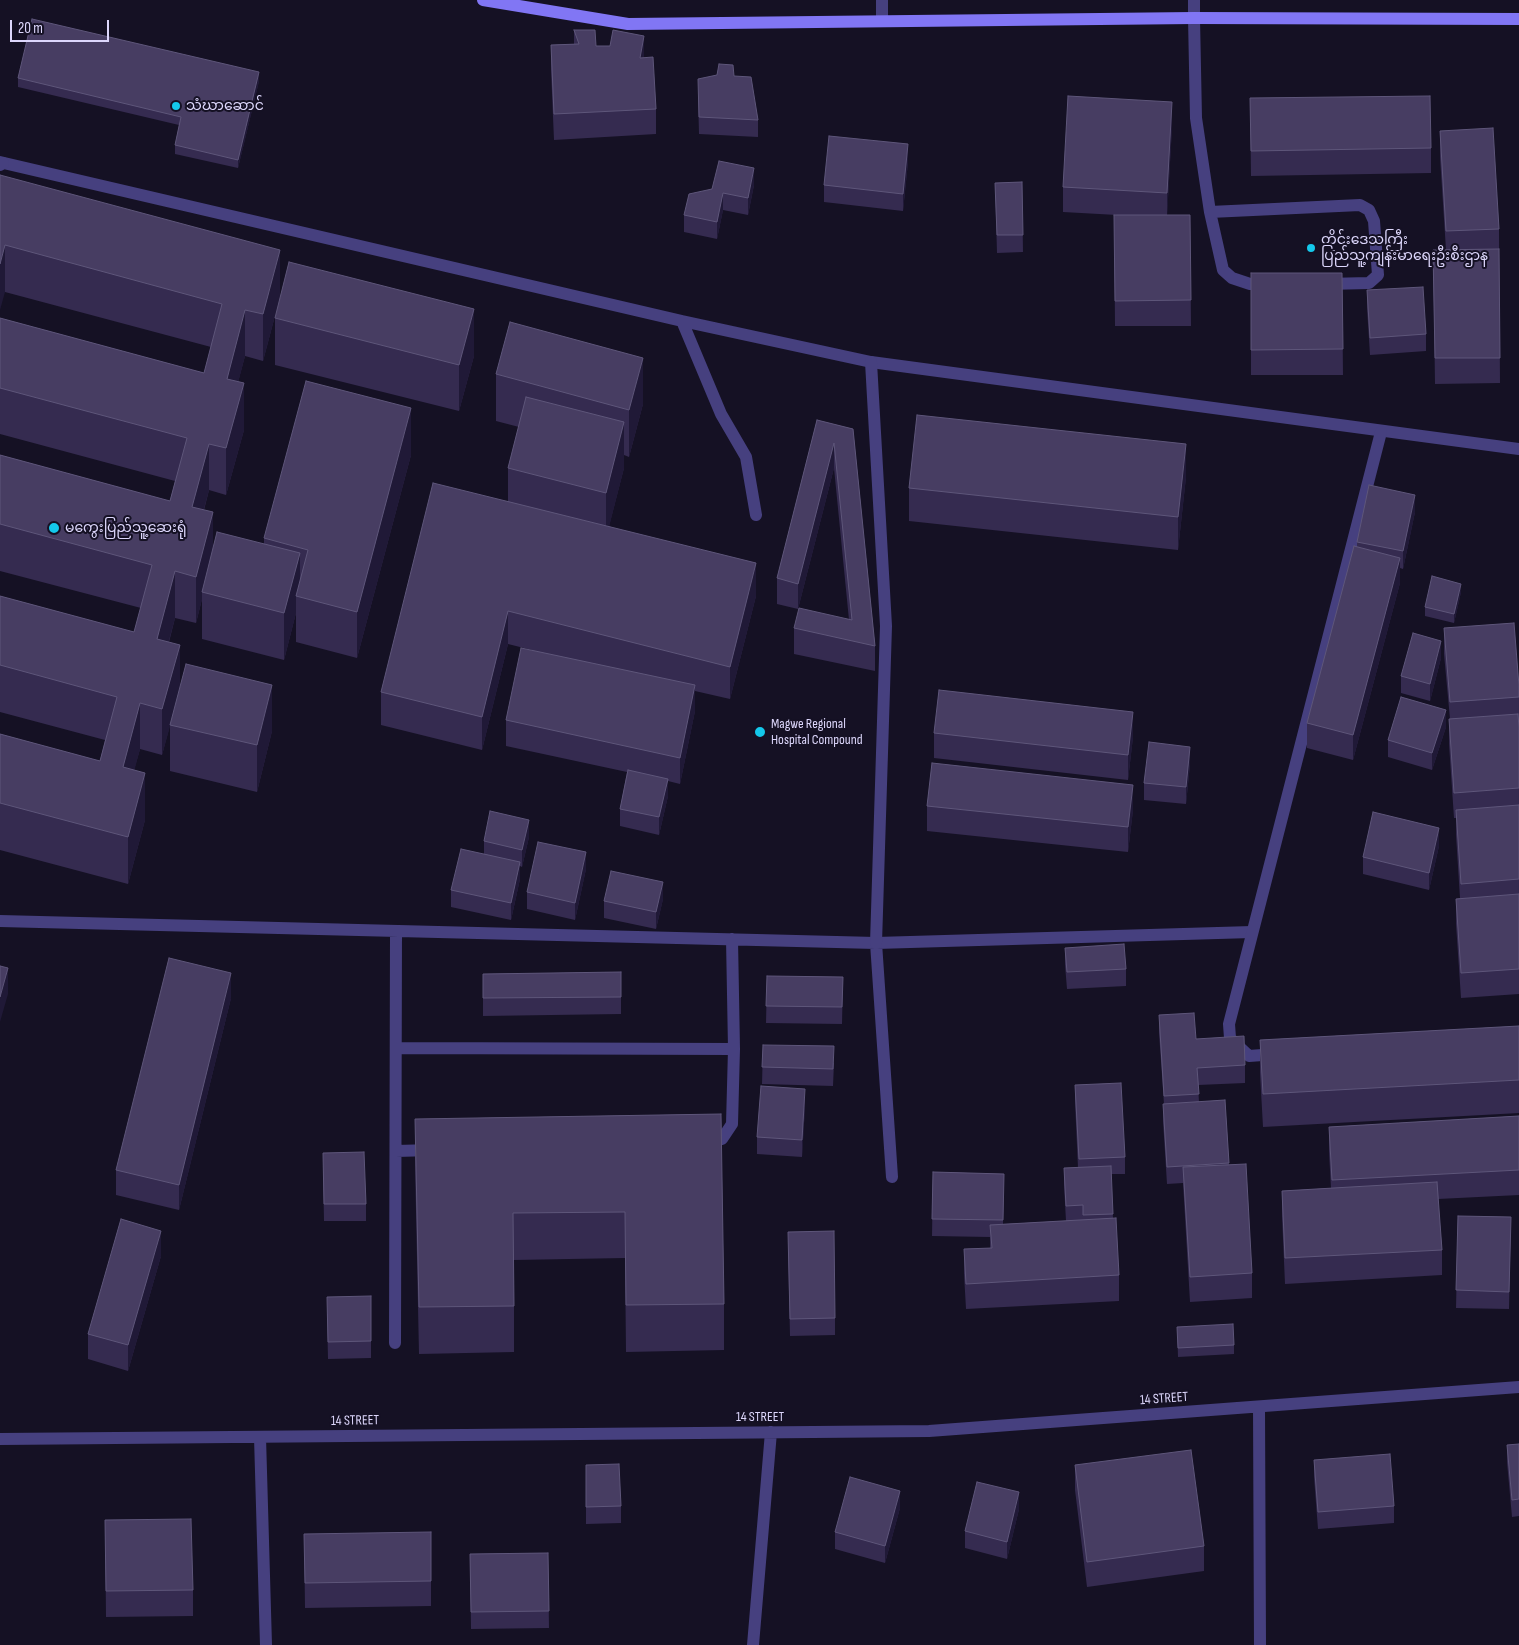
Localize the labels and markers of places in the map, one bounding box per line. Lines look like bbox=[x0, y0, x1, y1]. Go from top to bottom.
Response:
place label: သံဃာဆောင် bbox=[186, 98, 264, 114]
marker: သံဃာဆောင် bbox=[170, 100, 182, 112]
place label: တိုင်းဒေသကြီး ပြည်သူ့ကျန်းမာရေးဦးစီးဌာန bbox=[1321, 232, 1488, 264]
marker: တိုင်းဒေသကြီး ပြည်သူ့ကျန်းမာရေးဦးစီးဌာန bbox=[1305, 242, 1317, 254]
place label: မကွေးပြည်သူ့ဆေးရုံ bbox=[65, 520, 186, 536]
marker: မကွေးပြည်သူ့ဆေးရုံ bbox=[47, 521, 61, 535]
place label: Magwe Regional Hospital Compound bbox=[771, 716, 863, 749]
marker: Magwe Regional Hospital Compound bbox=[753, 725, 767, 739]

